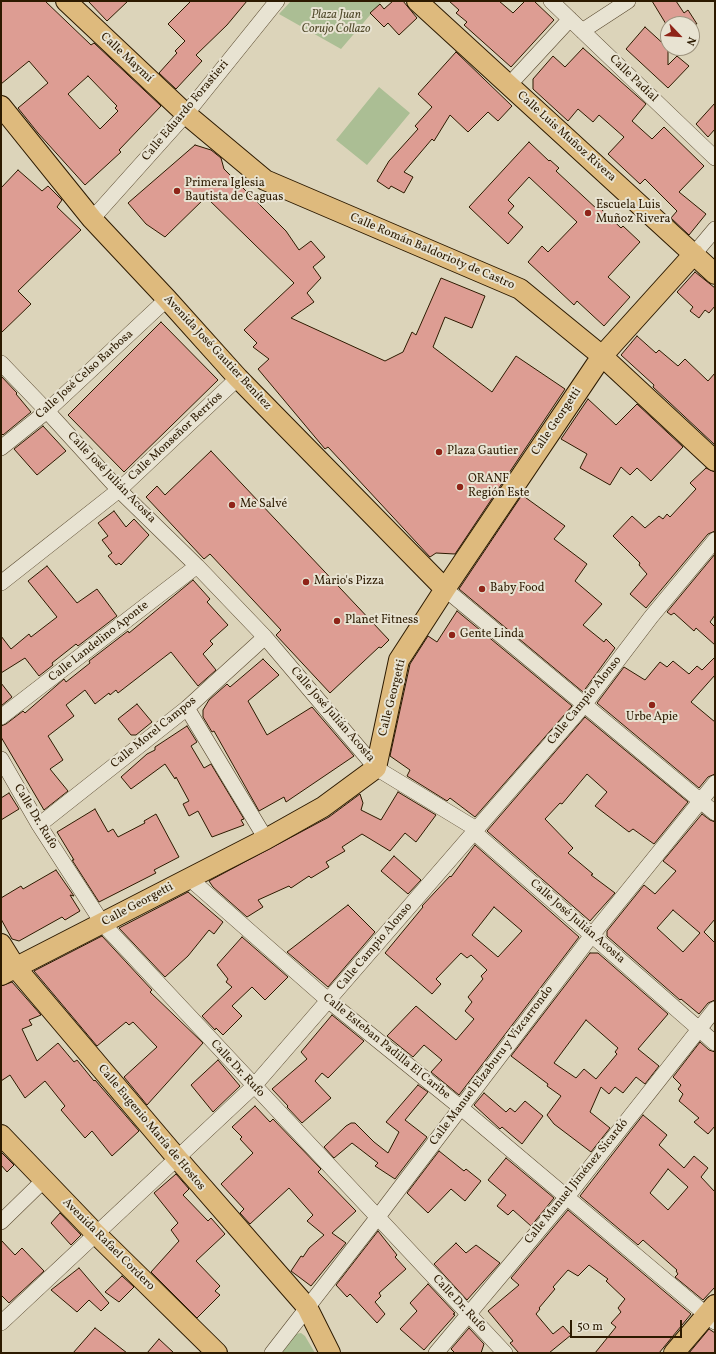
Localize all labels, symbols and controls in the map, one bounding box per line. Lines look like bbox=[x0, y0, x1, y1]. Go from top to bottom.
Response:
park label: Plaza Juan Corujo Collazo bbox=[301, 9, 371, 37]
north arrow bbox=[660, 16, 700, 56]
street label: Calle Maymí bbox=[97, 30, 155, 86]
text: N bbox=[682, 34, 699, 48]
street label: Calle Padial bbox=[606, 52, 660, 106]
street label: Calle Eduardo Forastieri bbox=[140, 58, 232, 164]
street label: Calle Luis Muñoz Rivera bbox=[514, 89, 618, 185]
place label: Primera Iglesia Bautista de Caguas bbox=[185, 177, 283, 205]
marker: Primera Iglesia Bautista de Caguas bbox=[172, 186, 182, 196]
place label: Escuela Luis Muñoz Rivera bbox=[596, 199, 670, 227]
marker: Escuela Luis Muñoz Rivera bbox=[583, 208, 593, 218]
street label: Calle Román Baldorioty de Castro bbox=[348, 211, 516, 293]
street label: Avenida José Gautier Benítez bbox=[160, 293, 274, 413]
street label: Calle José Celso Barbosa bbox=[33, 327, 137, 423]
street label: Calle Georgetti bbox=[529, 385, 585, 459]
street label: Calle Monseñor Berríos bbox=[126, 390, 226, 484]
street label: Calle José Julián Acosta bbox=[64, 429, 158, 527]
place label: Plaza Gautier bbox=[447, 445, 518, 459]
marker: Plaza Gautier bbox=[434, 447, 444, 457]
place label: ORANF Región Este bbox=[468, 473, 529, 501]
marker: ORANF Región Este bbox=[455, 482, 465, 492]
place label: Me Salvé bbox=[240, 498, 287, 512]
marker: Me Salvé bbox=[227, 500, 237, 510]
place label: Mario's Pizza bbox=[314, 575, 384, 589]
marker: Mario's Pizza bbox=[301, 577, 311, 587]
place label: Baby Food bbox=[490, 582, 544, 596]
marker: Baby Food bbox=[477, 584, 487, 594]
street label: Calle Landelino Aponte bbox=[46, 599, 152, 685]
place label: Planet Fitness bbox=[345, 614, 418, 628]
marker: Planet Fitness bbox=[332, 616, 342, 626]
place label: Gente Linda bbox=[460, 628, 524, 642]
marker: Gente Linda bbox=[447, 630, 457, 640]
street label: Calle Campio Alonso bbox=[545, 654, 625, 748]
street label: Calle Georgetti bbox=[376, 658, 410, 738]
street label: Calle José Julián Acosta bbox=[287, 664, 377, 766]
street label: Calle Morel Campos bbox=[108, 694, 200, 772]
marker: Urbe Apie bbox=[647, 700, 657, 710]
place label: Urbe Apie bbox=[626, 711, 678, 725]
street label: Calle Dr. Rufo bbox=[10, 782, 60, 852]
street label: Calle José Julián Acosta bbox=[526, 877, 628, 967]
street label: Calle Georgetti bbox=[100, 880, 176, 930]
street label: Calle Campio Alonso bbox=[334, 900, 416, 994]
street label: Calle Manuel Elzaburu y Vizcarrondo bbox=[427, 983, 557, 1149]
street label: Calle Esteban Padilla El Caribe bbox=[319, 991, 453, 1103]
street label: Calle Dr. Rufo bbox=[207, 1037, 267, 1101]
street label: Calle Eugenio María de Hostos bbox=[94, 1062, 208, 1194]
street label: Calle Manuel Jiménez Sicardó bbox=[522, 1117, 632, 1247]
street label: Avenida Rafael Cordero bbox=[59, 1196, 157, 1294]
street label: Calle Dr. Rufo bbox=[429, 1272, 489, 1336]
scale bar bbox=[572, 1312, 684, 1338]
text: 50 m bbox=[577, 1319, 603, 1335]

